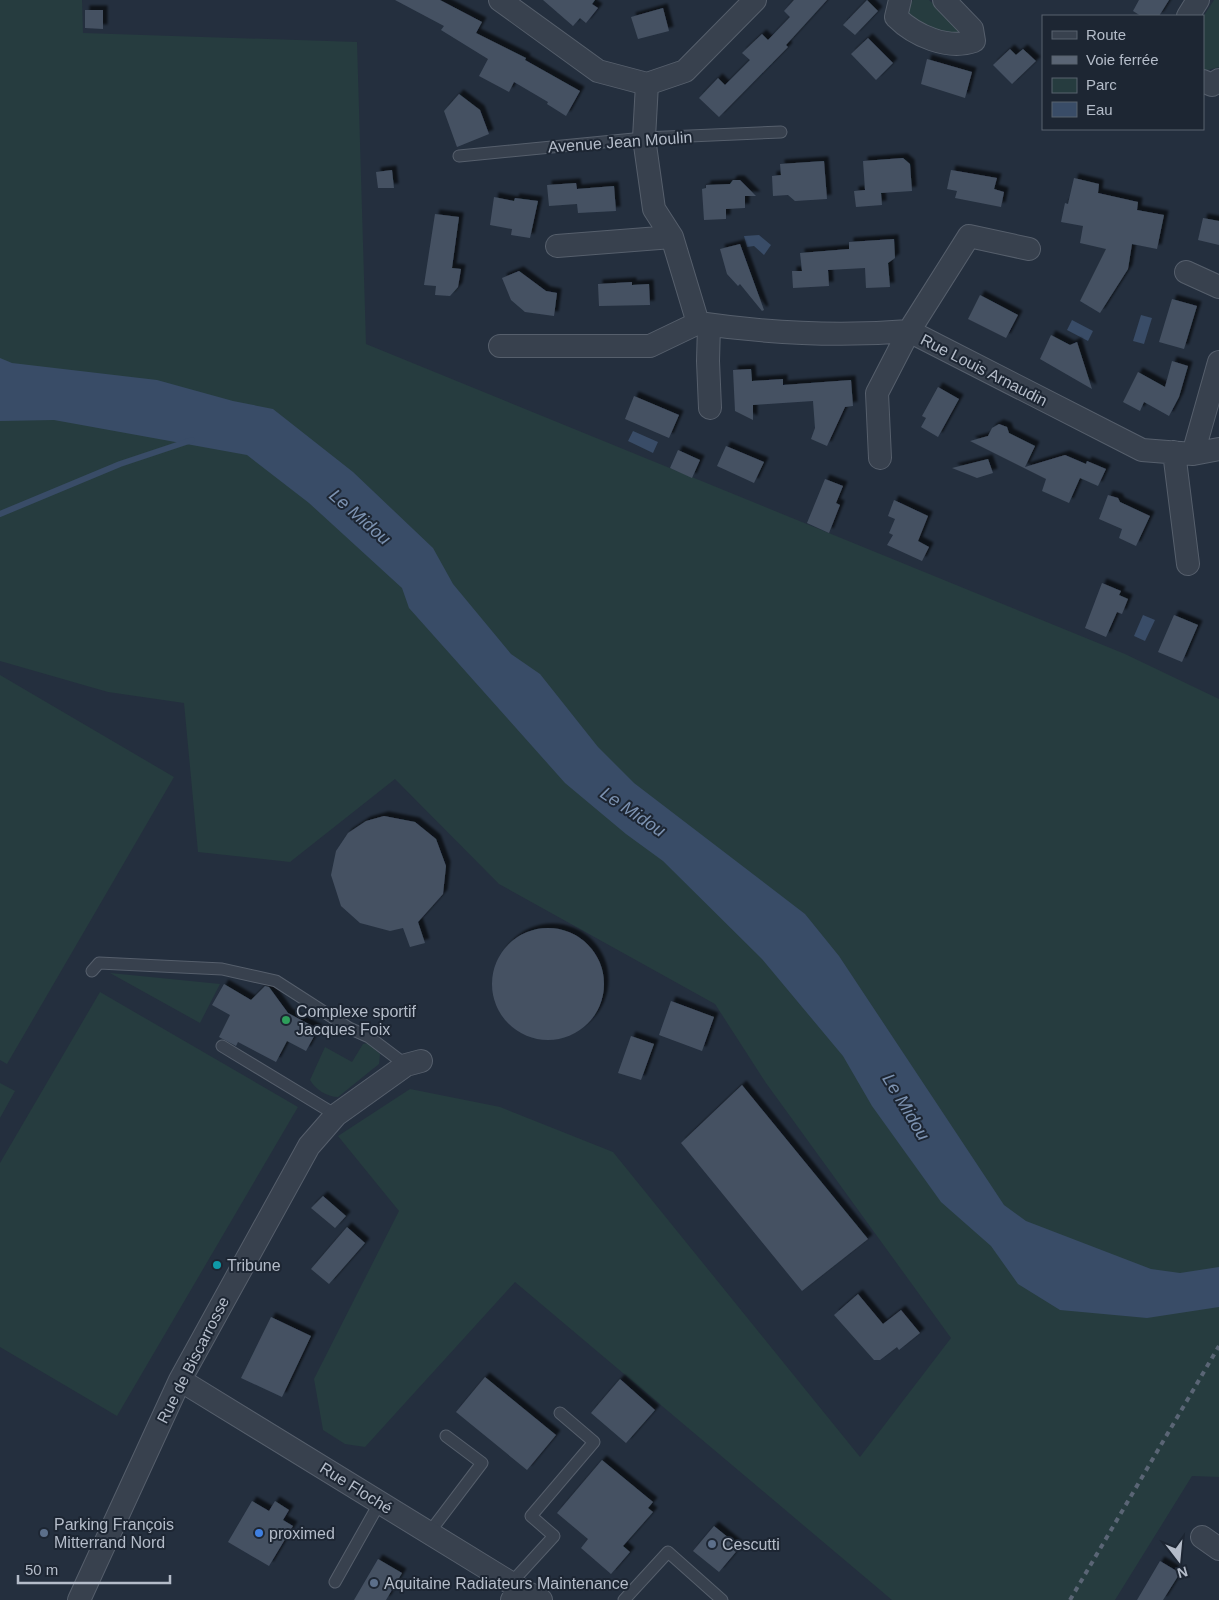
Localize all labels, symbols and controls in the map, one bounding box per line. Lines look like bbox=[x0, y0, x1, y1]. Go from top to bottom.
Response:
legend bbox=[1042, 15, 1204, 130]
text: Route bbox=[1086, 26, 1126, 43]
text: Voie ferrée bbox=[1086, 51, 1159, 68]
text: Parc bbox=[1086, 76, 1117, 93]
text: Eau bbox=[1086, 101, 1113, 118]
street label: Avenue Jean Moulin bbox=[547, 128, 693, 156]
street label: Rue Louis Arnaudin bbox=[918, 331, 1050, 409]
water label: Le Midou bbox=[325, 485, 395, 549]
water label: Le Midou bbox=[597, 783, 669, 841]
place label: Complexe sportif Jacques Foix bbox=[296, 1003, 417, 1038]
marker: Complexe sportif Jacques Foix bbox=[280, 1014, 292, 1026]
water label: Le Midou bbox=[878, 1070, 934, 1144]
place label: Tribune bbox=[227, 1257, 281, 1274]
marker: Tribune bbox=[211, 1259, 223, 1271]
street label: Rue de Biscarrosse bbox=[154, 1294, 232, 1426]
street label: Rue Floché bbox=[317, 1459, 395, 1517]
place label: Parking François Mitterrand Nord bbox=[54, 1516, 174, 1551]
place label: proximed bbox=[269, 1525, 335, 1542]
marker: Parking François Mitterrand Nord bbox=[38, 1527, 50, 1539]
marker: proximed bbox=[253, 1527, 265, 1539]
north arrow bbox=[1154, 1535, 1204, 1585]
place label: Cescutti bbox=[722, 1536, 780, 1553]
marker: Cescutti bbox=[706, 1538, 718, 1550]
scale bar bbox=[18, 1552, 170, 1584]
text: 50 m bbox=[25, 1561, 58, 1578]
text: N bbox=[1176, 1563, 1190, 1582]
place label: Aquitaine Radiateurs Maintenance bbox=[384, 1575, 629, 1592]
marker: Aquitaine Radiateurs Maintenance bbox=[368, 1577, 380, 1589]

